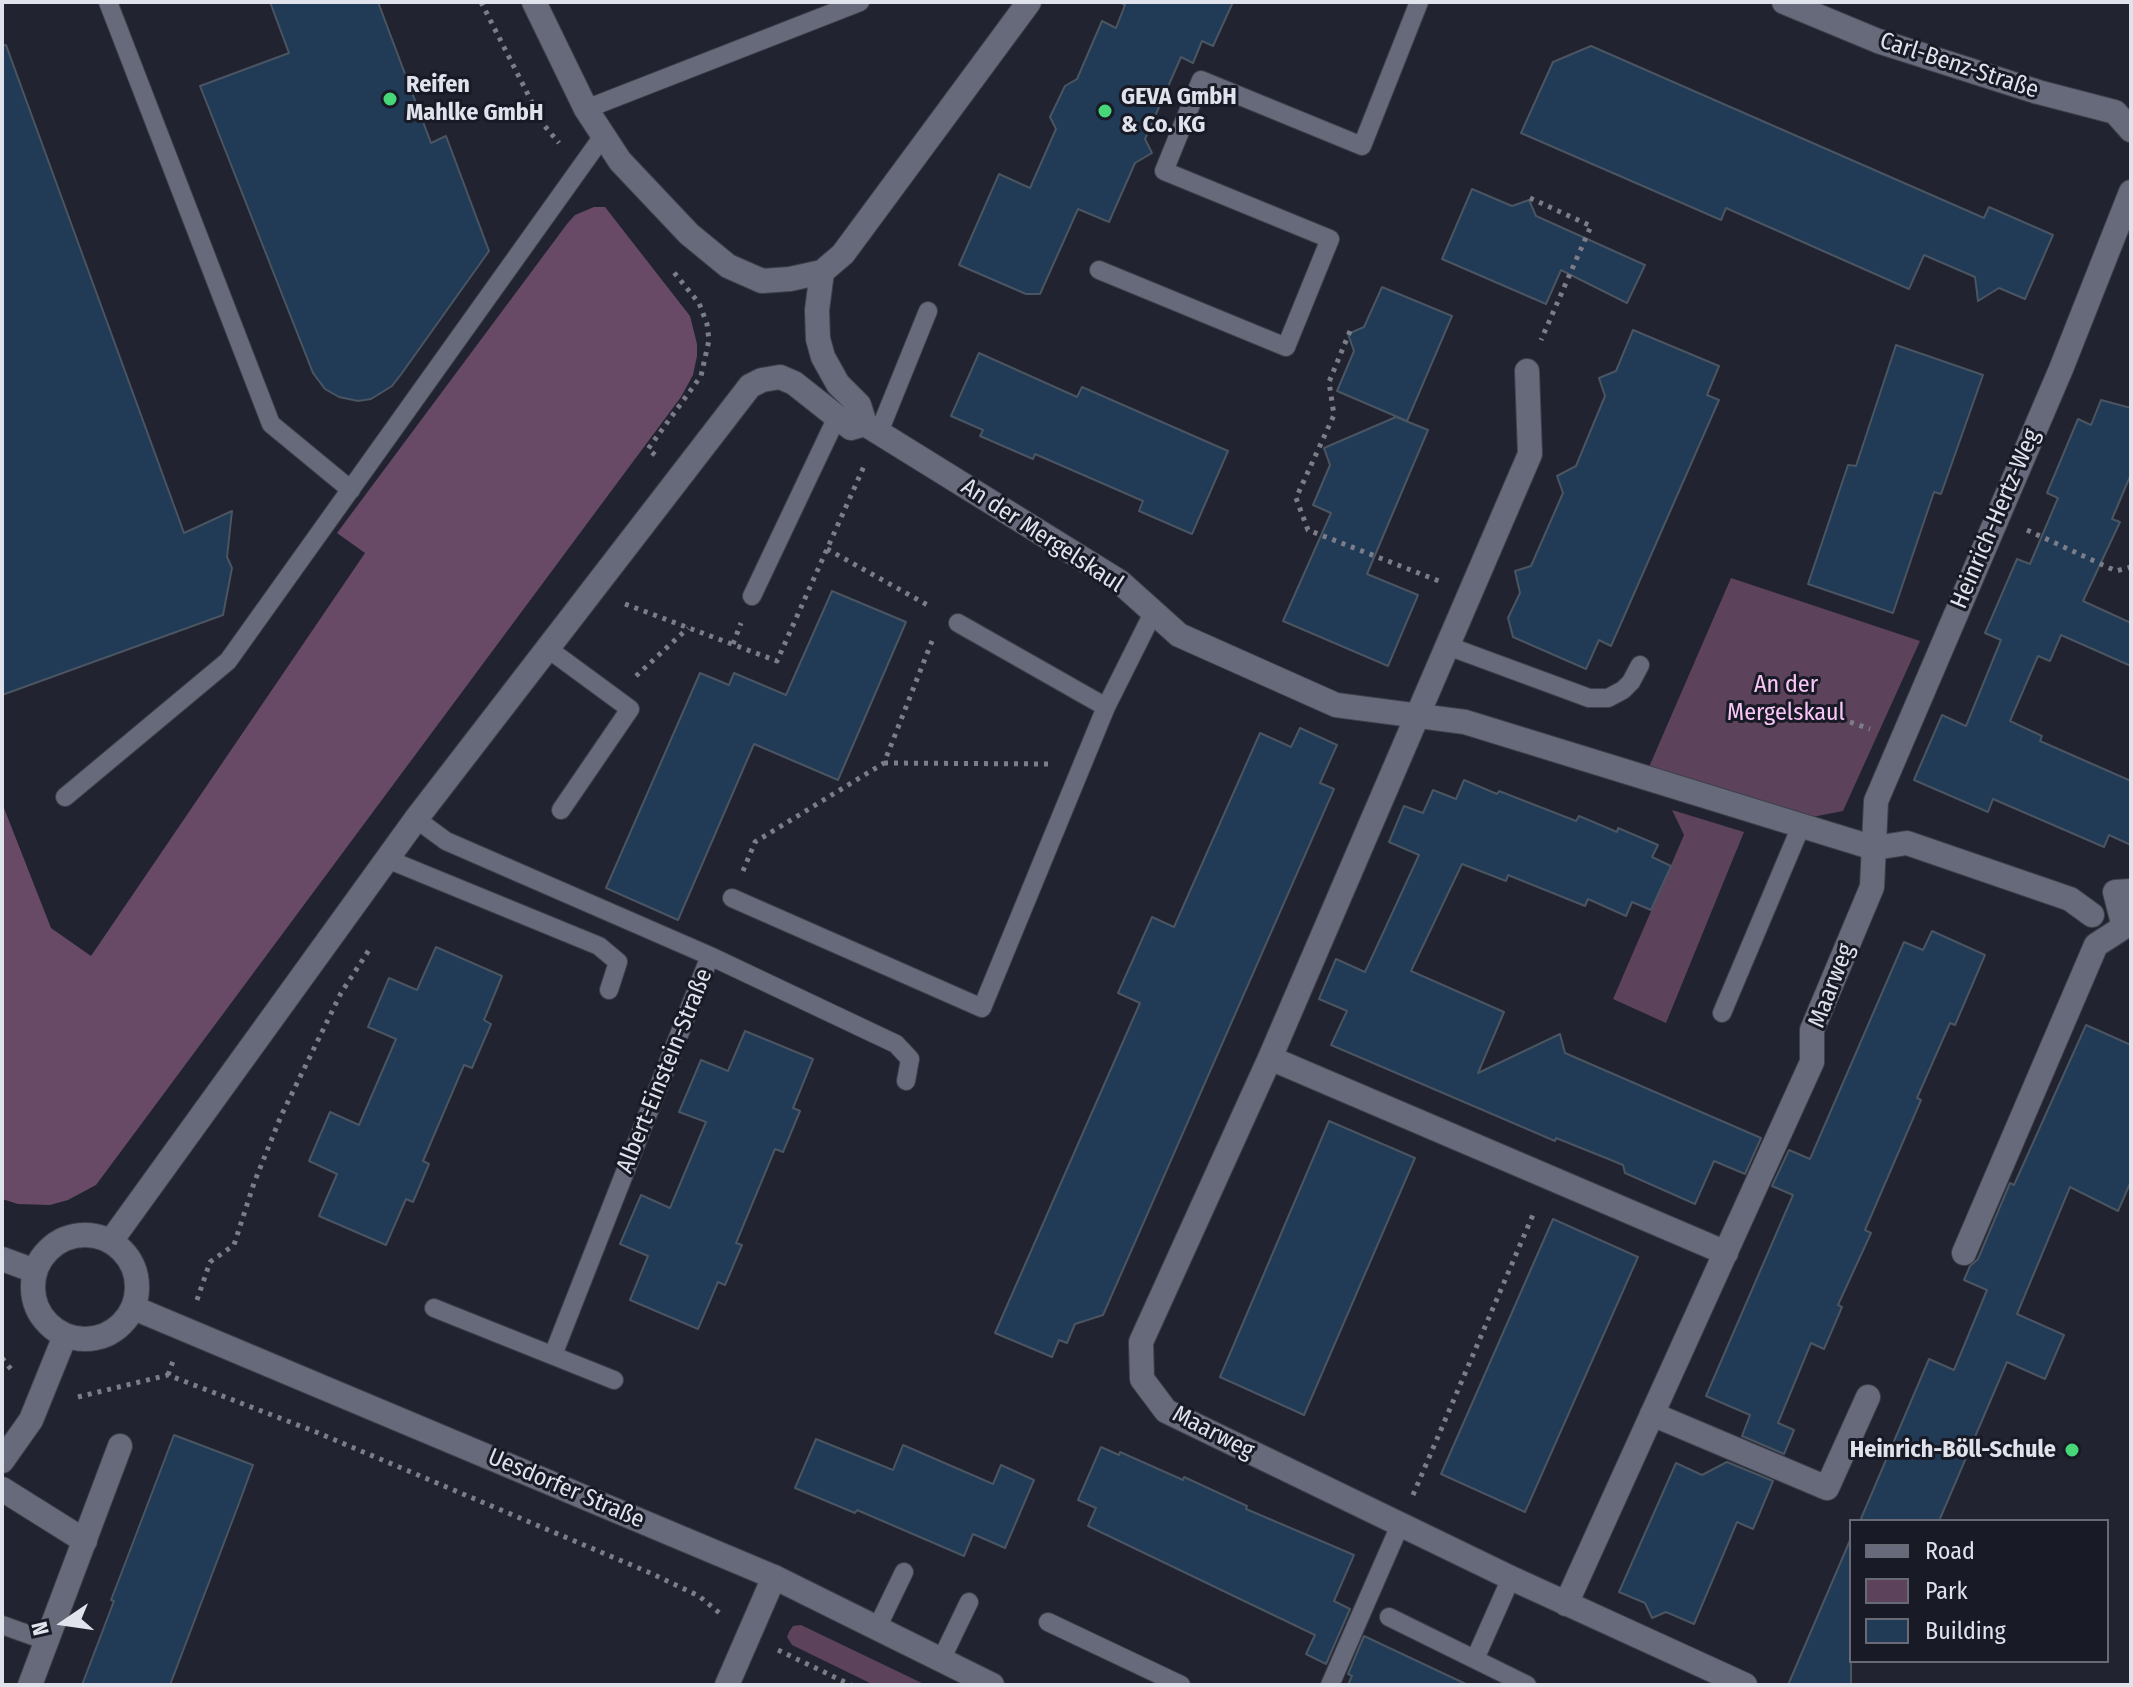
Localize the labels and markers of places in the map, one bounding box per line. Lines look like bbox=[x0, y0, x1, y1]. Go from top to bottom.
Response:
place label: Reifen Mahlke GmbH bbox=[406, 71, 543, 127]
place label: GEVA GmbH & Co. KG bbox=[1121, 83, 1237, 139]
marker: Reifen Mahlke GmbH bbox=[381, 90, 399, 108]
marker: GEVA GmbH & Co. KG bbox=[1096, 102, 1114, 120]
place label: Heinrich-Böll-Schule bbox=[1850, 1436, 2056, 1464]
marker: Heinrich-Böll-Schule bbox=[2063, 1441, 2081, 1459]

